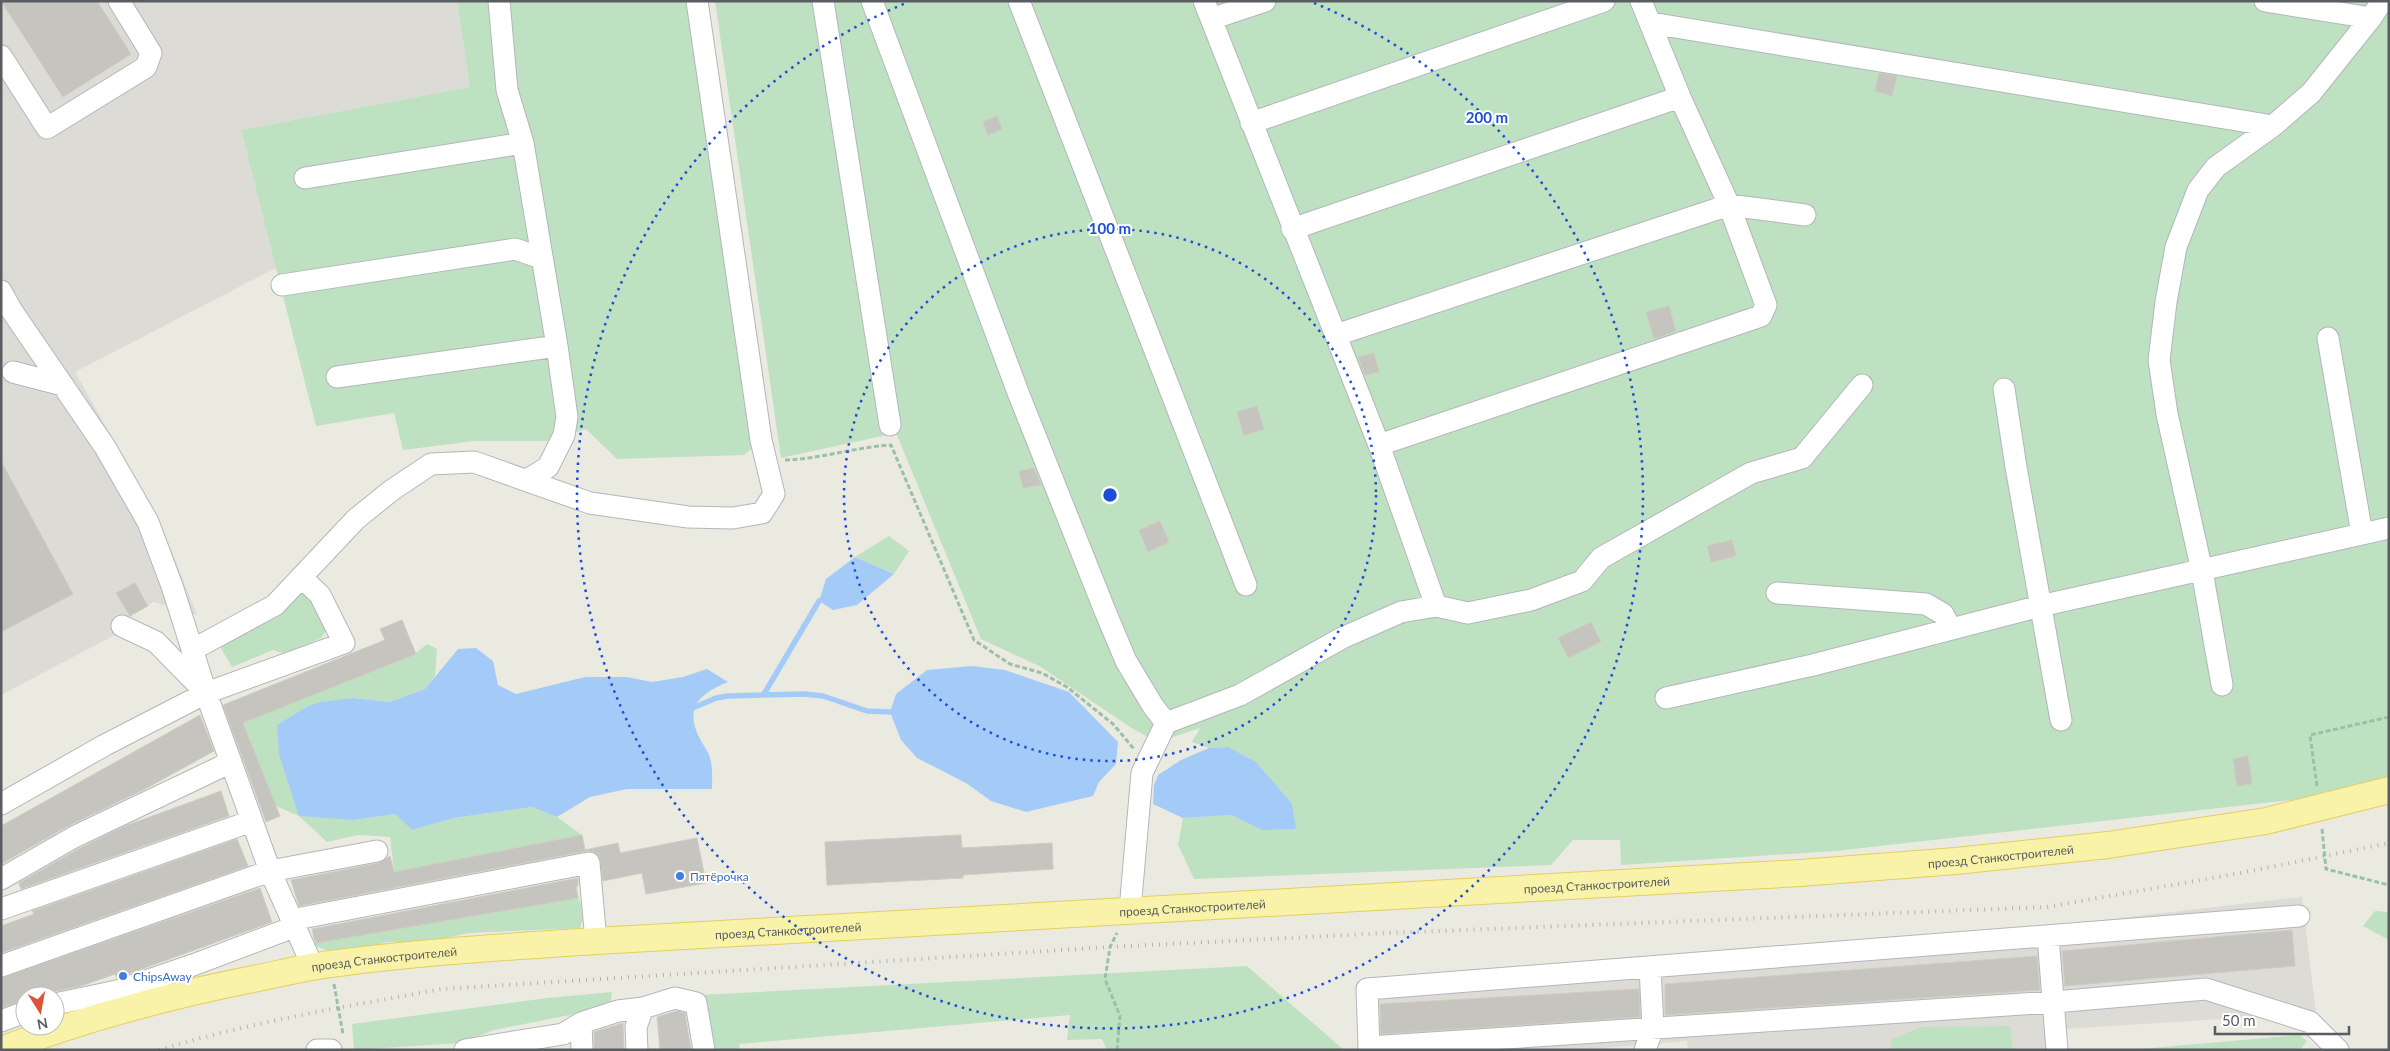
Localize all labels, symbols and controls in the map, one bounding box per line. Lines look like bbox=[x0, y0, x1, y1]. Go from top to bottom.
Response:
text: 200 m bbox=[1466, 108, 1508, 126]
text: 100 m bbox=[1089, 219, 1131, 237]
centre of rings bbox=[1101, 486, 1119, 504]
street label: проезд Станкостроителей bbox=[1927, 841, 2075, 871]
place label: Пятёрочка bbox=[690, 869, 749, 884]
marker: Пятёрочка bbox=[674, 870, 686, 882]
street label: проезд Станкостроителей bbox=[1523, 873, 1670, 896]
street label: проезд Станкостроителей bbox=[1119, 896, 1266, 919]
street label: проезд Станкостроителей bbox=[715, 919, 862, 942]
street label: проезд Станкостроителей bbox=[310, 943, 458, 974]
place label: ChipsAway bbox=[133, 969, 192, 984]
marker: ChipsAway bbox=[117, 970, 129, 982]
north arrow bbox=[15, 986, 65, 1036]
scale bar bbox=[2215, 1004, 2349, 1036]
text: 50 m bbox=[2222, 1011, 2256, 1029]
text: N bbox=[36, 1015, 49, 1034]

